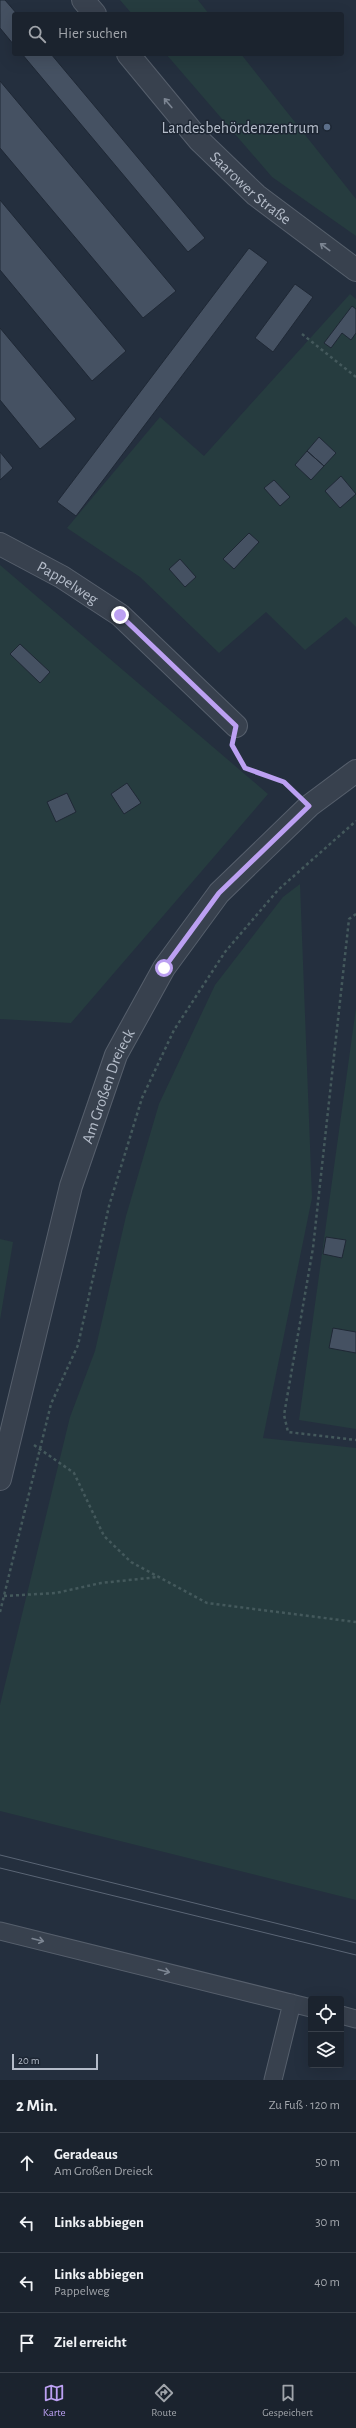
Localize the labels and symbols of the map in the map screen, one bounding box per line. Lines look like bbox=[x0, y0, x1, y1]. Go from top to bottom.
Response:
one-way arrow bbox=[163, 97, 172, 108]
place label: Landesbehördenzentrum bbox=[162, 120, 319, 136]
marker: Landesbehördenzentrum bbox=[322, 122, 332, 132]
street label: Saarower Straße bbox=[207, 149, 294, 227]
one-way arrow bbox=[319, 242, 330, 251]
street label: Pappelweg bbox=[34, 558, 101, 608]
route end bbox=[111, 606, 129, 624]
route start bbox=[155, 959, 173, 977]
street label: Am Großen Dreieck bbox=[79, 1026, 138, 1146]
one-way arrow bbox=[31, 1937, 44, 1945]
one-way arrow bbox=[157, 1968, 170, 1976]
scale bar bbox=[12, 2052, 98, 2071]

